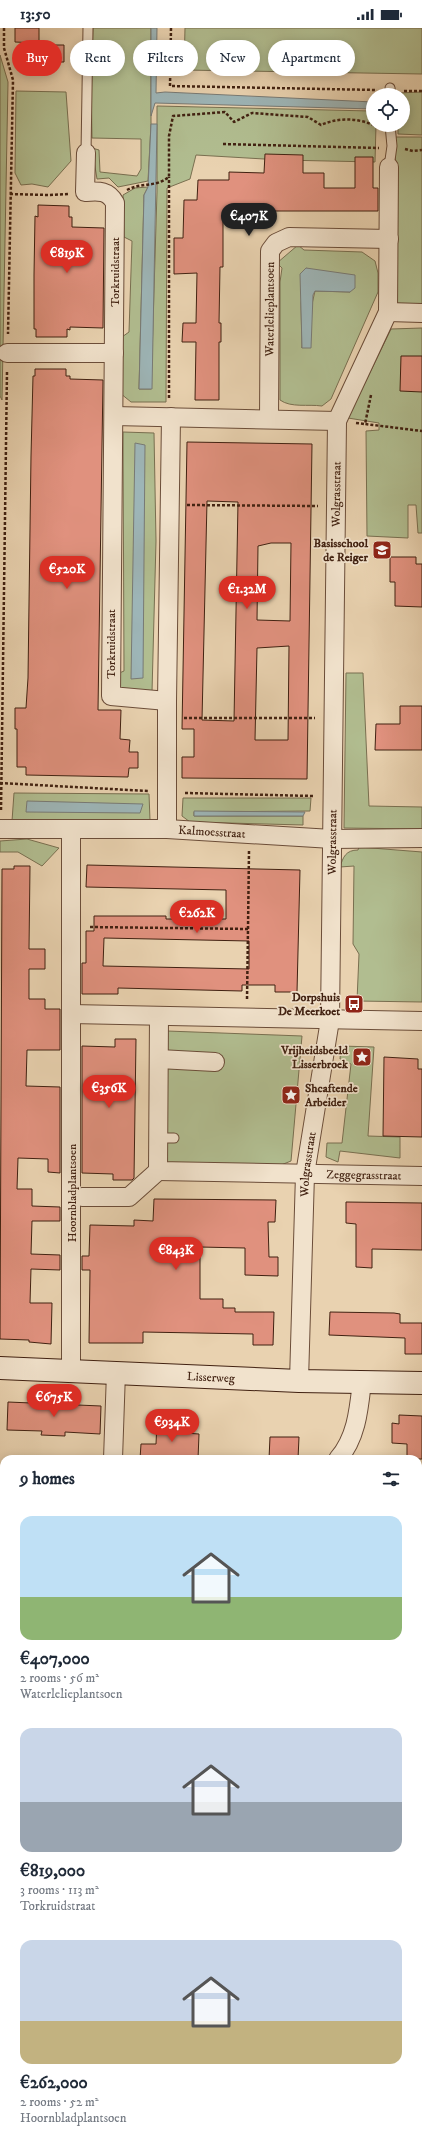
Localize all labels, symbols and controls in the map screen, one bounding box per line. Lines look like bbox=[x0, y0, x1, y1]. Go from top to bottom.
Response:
text: 13:50 bbox=[20, 5, 51, 24]
chip: Buy bbox=[12, 40, 62, 76]
chip: Rent bbox=[70, 40, 125, 76]
chip: Filters bbox=[133, 40, 198, 76]
chip: New bbox=[206, 40, 260, 76]
chip: Apartment bbox=[268, 40, 355, 76]
map controls bbox=[366, 88, 410, 132]
button: locate bbox=[366, 88, 410, 132]
pin: €407K bbox=[221, 203, 277, 237]
text: €407K bbox=[230, 208, 268, 224]
street label: Torkruidstraat bbox=[108, 237, 123, 307]
pin: €819K bbox=[39, 240, 95, 274]
text: €819K bbox=[50, 245, 84, 261]
street label: Waterlelieplantsoen bbox=[262, 261, 278, 357]
street label: Wolgrasstraat bbox=[329, 461, 345, 528]
place label: Basisschool de Reiger bbox=[314, 536, 369, 565]
school or university icon: Basisschool de Reiger bbox=[371, 539, 393, 561]
pin: €520K bbox=[39, 556, 95, 590]
text: €520K bbox=[49, 561, 85, 577]
pin: €1.32M bbox=[214, 576, 280, 610]
text: €1.32M bbox=[228, 581, 266, 597]
street label: Torkruidstraat bbox=[104, 609, 119, 679]
street label: Wolgrasstraat bbox=[325, 809, 340, 876]
street label: Kalmoesstraat bbox=[178, 823, 246, 842]
pin: €262K bbox=[169, 900, 225, 934]
text: €262K bbox=[179, 905, 215, 921]
place label: Dorpshuis De Meerkoet bbox=[278, 990, 340, 1019]
bus stop icon: Dorpshuis De Meerkoet bbox=[343, 993, 365, 1015]
place label: Vrijheidsbeeld Lisserbroek bbox=[280, 1043, 349, 1072]
place icon: Vrijheidsbeeld Lisserbroek bbox=[351, 1046, 373, 1068]
pin: €356K bbox=[81, 1075, 137, 1109]
text: €356K bbox=[92, 1080, 126, 1096]
place label: Shcaftende Arbeider bbox=[304, 1081, 358, 1110]
place icon: Shcaftende Arbeider bbox=[280, 1084, 302, 1106]
street label: Wolgrasstraat bbox=[297, 1131, 320, 1198]
street label: Hoornbladplantsoen bbox=[65, 1143, 80, 1242]
street label: Zeggegrasstraat bbox=[326, 1167, 402, 1184]
pin: €843K bbox=[148, 1237, 204, 1271]
text: €843K bbox=[158, 1242, 194, 1258]
street label: Lisserweg bbox=[187, 1369, 235, 1386]
pin: €675K bbox=[26, 1384, 82, 1418]
text: €675K bbox=[36, 1389, 72, 1405]
pin: €934K bbox=[144, 1409, 200, 1443]
text: €934K bbox=[154, 1414, 190, 1430]
text: 9 homes bbox=[20, 1468, 75, 1490]
icon: filters bbox=[380, 1468, 402, 1490]
icon: home bbox=[175, 1542, 247, 1614]
text: €407,000 bbox=[20, 1648, 90, 1670]
text: 2 rooms · 56 m² bbox=[20, 1670, 99, 1686]
text: Waterlelieplantsoen bbox=[20, 1686, 122, 1702]
icon: home bbox=[175, 1754, 247, 1826]
text: €819,000 bbox=[20, 1860, 85, 1882]
text: 3 rooms · 113 m² bbox=[20, 1882, 99, 1898]
text: Torkruidstraat bbox=[20, 1898, 95, 1914]
icon: home bbox=[175, 1966, 247, 2038]
text: €262,000 bbox=[20, 2072, 88, 2094]
text: 2 rooms · 52 m² bbox=[20, 2094, 99, 2110]
text: Hoornbladplantsoen bbox=[20, 2110, 127, 2126]

